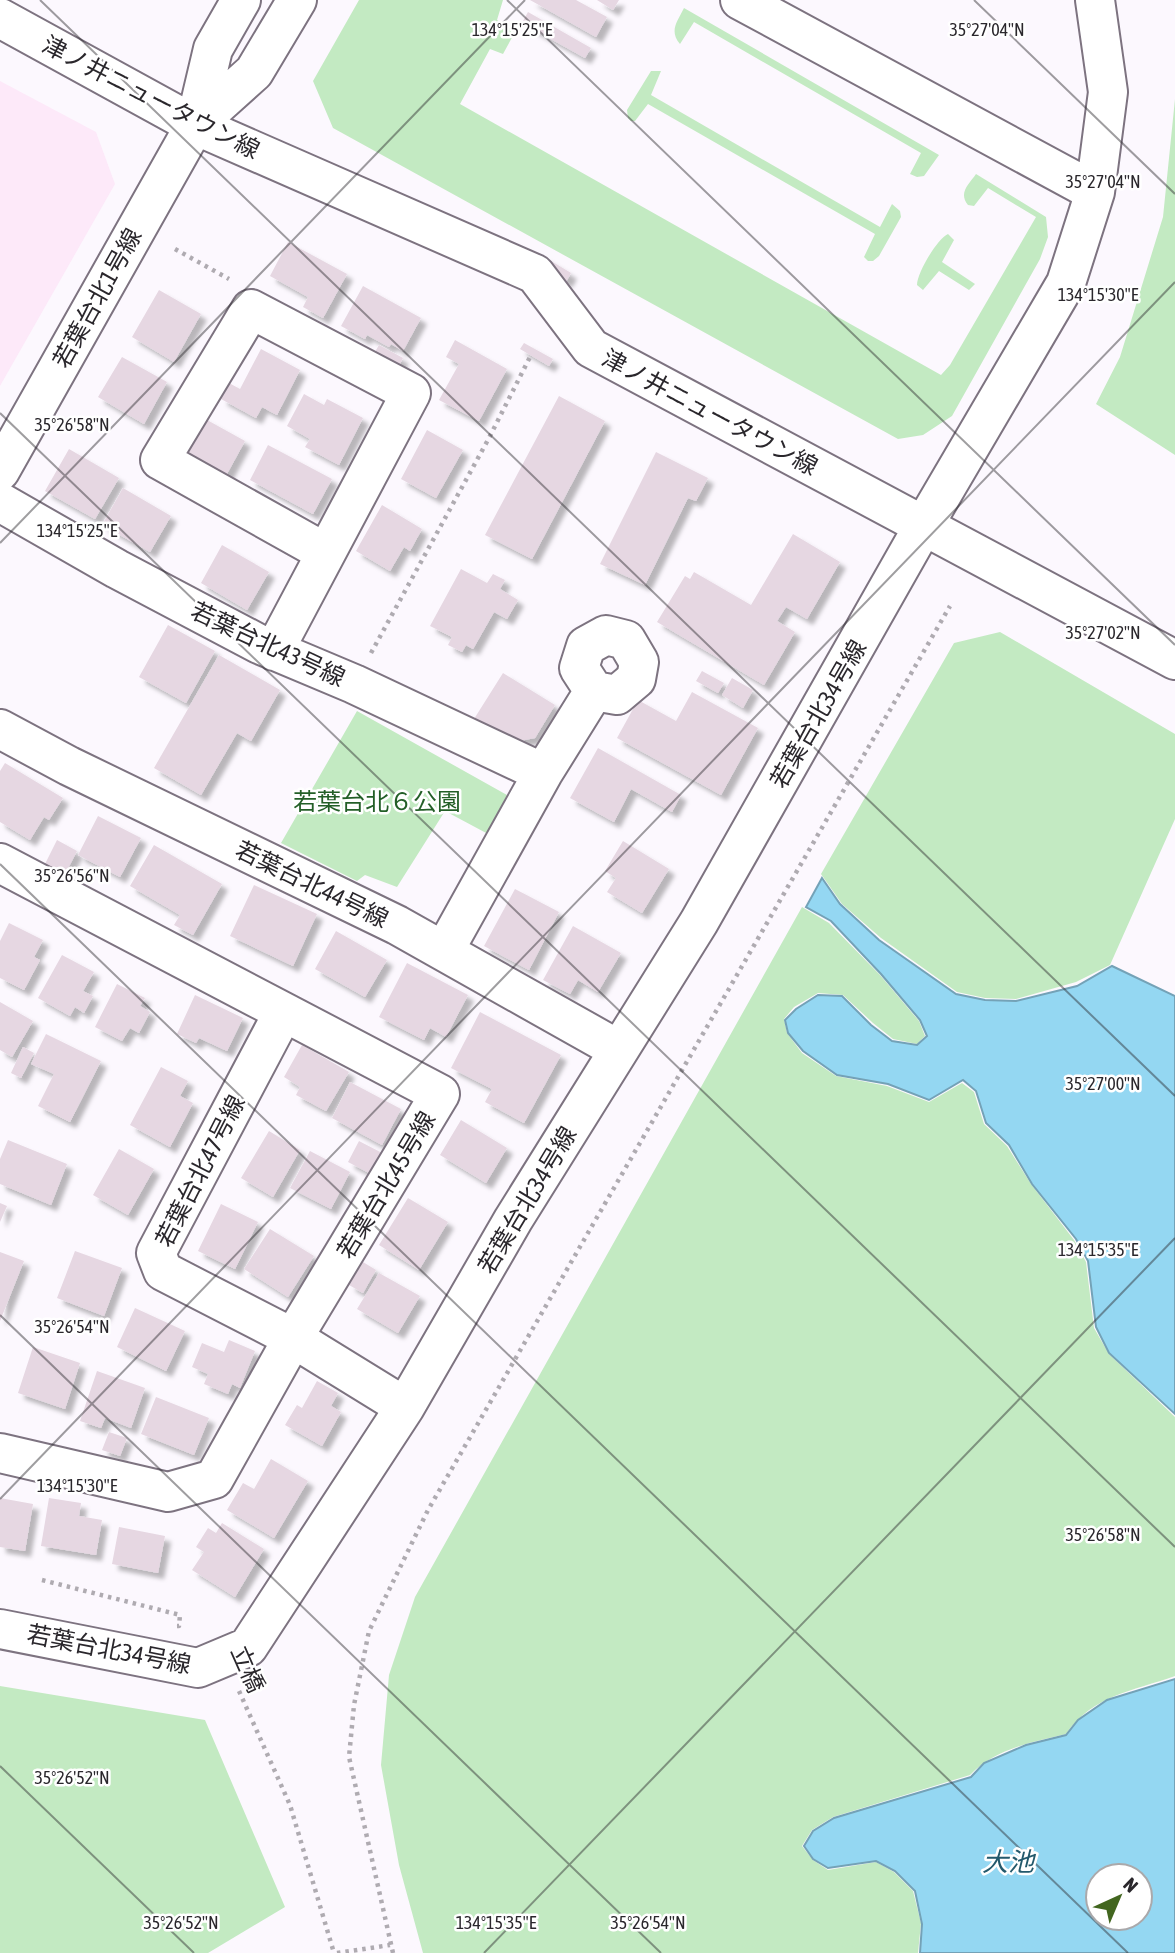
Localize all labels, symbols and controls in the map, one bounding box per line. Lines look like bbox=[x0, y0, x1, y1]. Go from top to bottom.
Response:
text: 134°15'25"E bbox=[472, 19, 553, 40]
text: 35°27'04"N bbox=[949, 19, 1025, 40]
street label: 津ノ井ニュータウン線 bbox=[38, 30, 264, 164]
text: 35°27'04"N bbox=[1065, 171, 1141, 192]
street label: 若葉台北1号線 bbox=[48, 224, 146, 372]
text: 134°15'30"E bbox=[1058, 284, 1139, 305]
street label: 津ノ井ニュータウン線 bbox=[598, 344, 822, 480]
text: 35°26'58"N bbox=[34, 414, 110, 435]
text: 134°15'25"E bbox=[37, 520, 118, 541]
street label: 若葉台北43号線 bbox=[187, 597, 349, 691]
text: 35°27'02"N bbox=[1065, 622, 1141, 643]
street label: 若葉台北34号線 bbox=[765, 635, 871, 793]
park label: 若葉台北６公園 bbox=[293, 788, 461, 815]
street label: 若葉台北44号線 bbox=[231, 835, 393, 933]
text: 35°26'56"N bbox=[34, 865, 110, 886]
text: 35°27'00"N bbox=[1065, 1073, 1141, 1094]
street label: 若葉台北47号線 bbox=[150, 1091, 250, 1251]
street label: 若葉台北45号線 bbox=[332, 1107, 440, 1263]
street label: 若葉台北34号線 bbox=[473, 1122, 581, 1278]
text: 134°15'35"E bbox=[1058, 1239, 1139, 1260]
text: 35°26'54"N bbox=[34, 1316, 110, 1337]
text: 134°15'30"E bbox=[37, 1475, 118, 1496]
text: 35°26'58"N bbox=[1065, 1524, 1141, 1545]
street label: 若葉台北34号線 bbox=[25, 1620, 193, 1678]
street label: 立橋 bbox=[226, 1642, 270, 1696]
text: 35°26'52"N bbox=[34, 1767, 110, 1788]
water label: 大池 bbox=[982, 1847, 1037, 1877]
north arrow bbox=[1084, 1862, 1154, 1932]
text: N bbox=[1119, 1873, 1142, 1897]
text: 35°26'52"N bbox=[143, 1912, 219, 1933]
text: 134°15'35"E bbox=[456, 1912, 537, 1933]
text: 35°26'54"N bbox=[610, 1912, 686, 1933]

